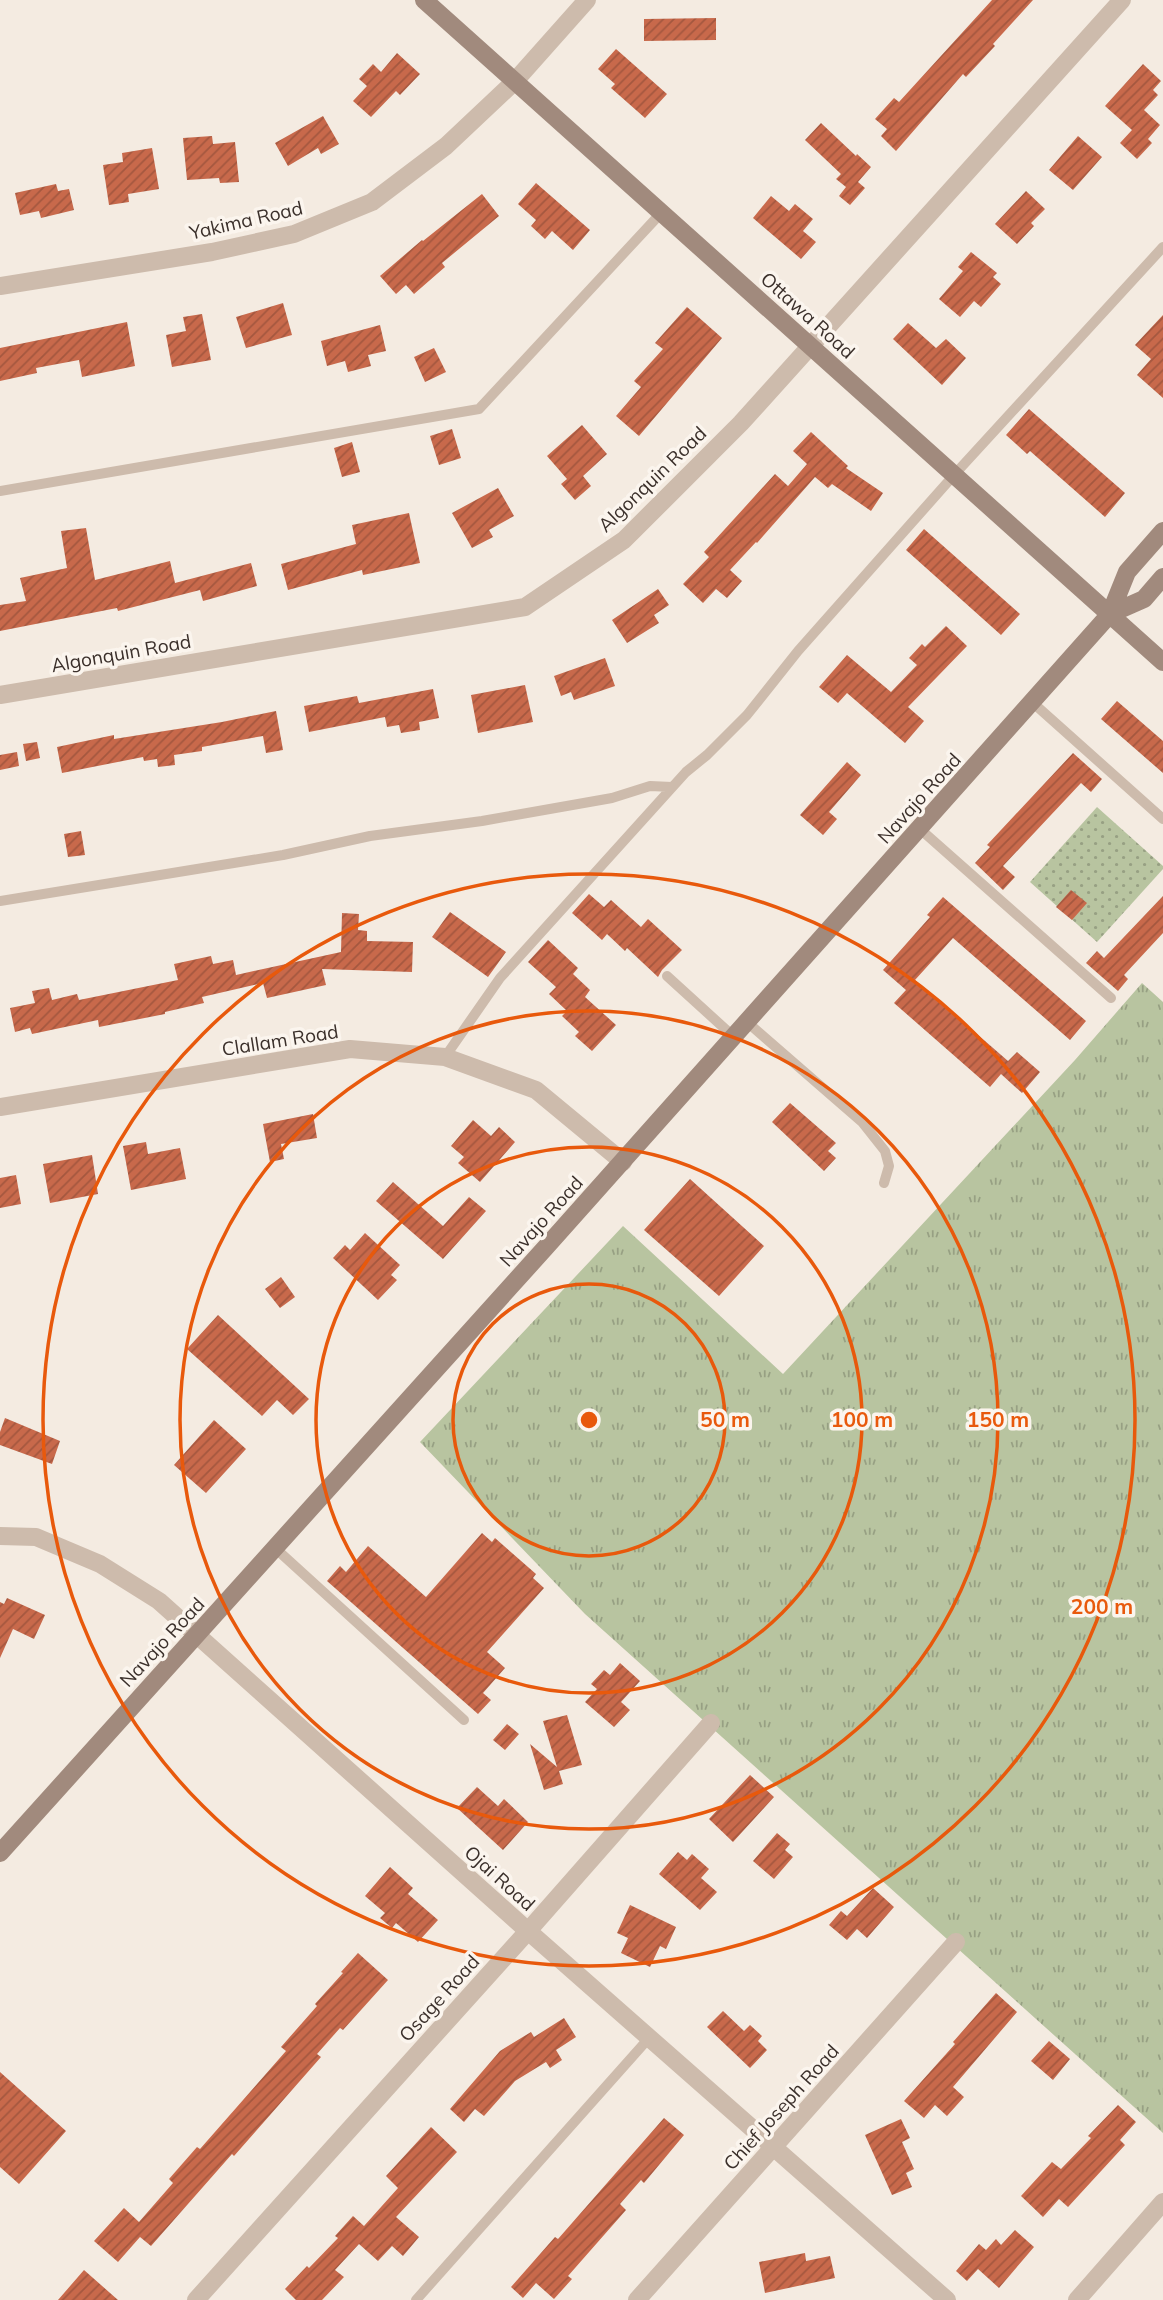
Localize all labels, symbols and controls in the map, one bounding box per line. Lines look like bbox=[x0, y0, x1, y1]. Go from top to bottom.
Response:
street label: Yakima Road bbox=[186, 195, 305, 245]
street label: Ottawa Road bbox=[756, 267, 860, 363]
street label: Algonquin Road bbox=[593, 421, 711, 537]
street label: Algonquin Road bbox=[49, 629, 193, 677]
street label: Navajo Road bbox=[872, 748, 966, 848]
street label: Clallam Road bbox=[220, 1019, 340, 1061]
street label: Navajo Road bbox=[494, 1171, 588, 1271]
text: 50 m bbox=[700, 1406, 750, 1432]
text: 100 m bbox=[831, 1406, 893, 1432]
text: 150 m bbox=[967, 1406, 1029, 1432]
centre of rings bbox=[577, 1408, 601, 1432]
street label: Navajo Road bbox=[114, 1592, 210, 1692]
text: 200 m bbox=[1071, 1593, 1133, 1619]
street label: Ojai Road bbox=[460, 1840, 540, 1916]
street label: Osage Road bbox=[394, 1950, 484, 2046]
street label: Chief Joseph Road bbox=[718, 2039, 844, 2175]

